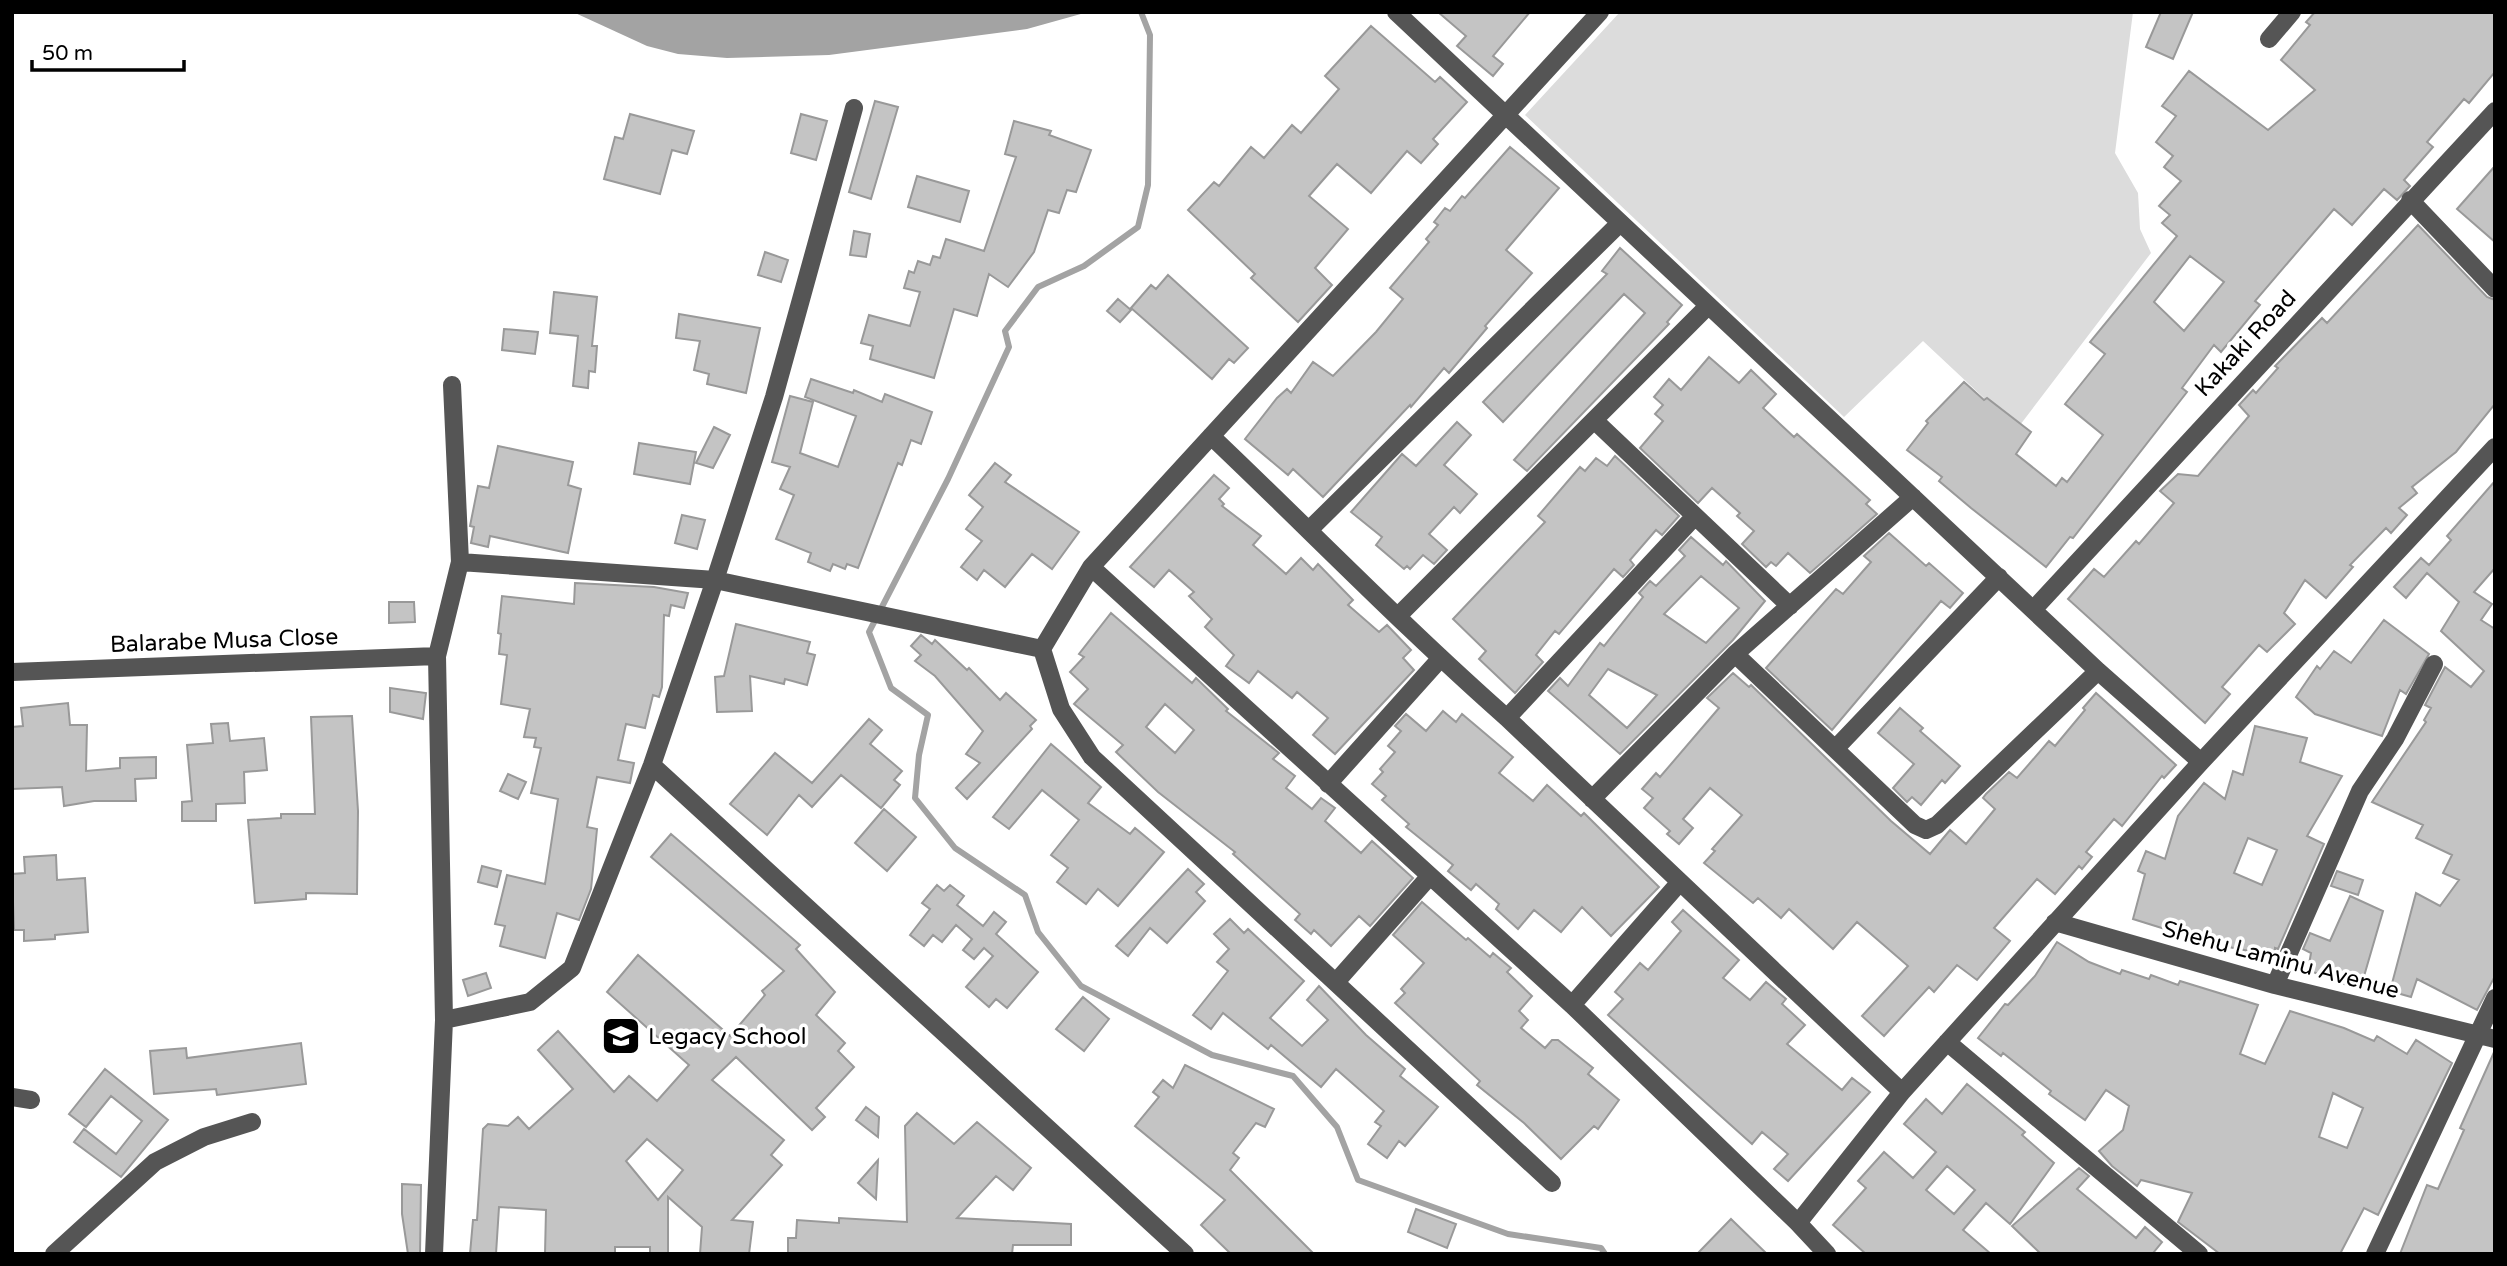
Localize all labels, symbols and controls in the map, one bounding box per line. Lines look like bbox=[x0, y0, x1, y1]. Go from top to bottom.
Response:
scale bar bbox=[32, 28, 184, 72]
text: 50 m bbox=[42, 41, 93, 66]
street label: Kakaki Road bbox=[2189, 285, 2302, 403]
street label: Balarabe Musa Close bbox=[109, 623, 339, 659]
street label: Shehu Laminu Avenue bbox=[2159, 915, 2402, 1005]
school or university icon: Legacy School bbox=[600, 1015, 642, 1057]
place label: Legacy School bbox=[648, 1023, 806, 1051]

